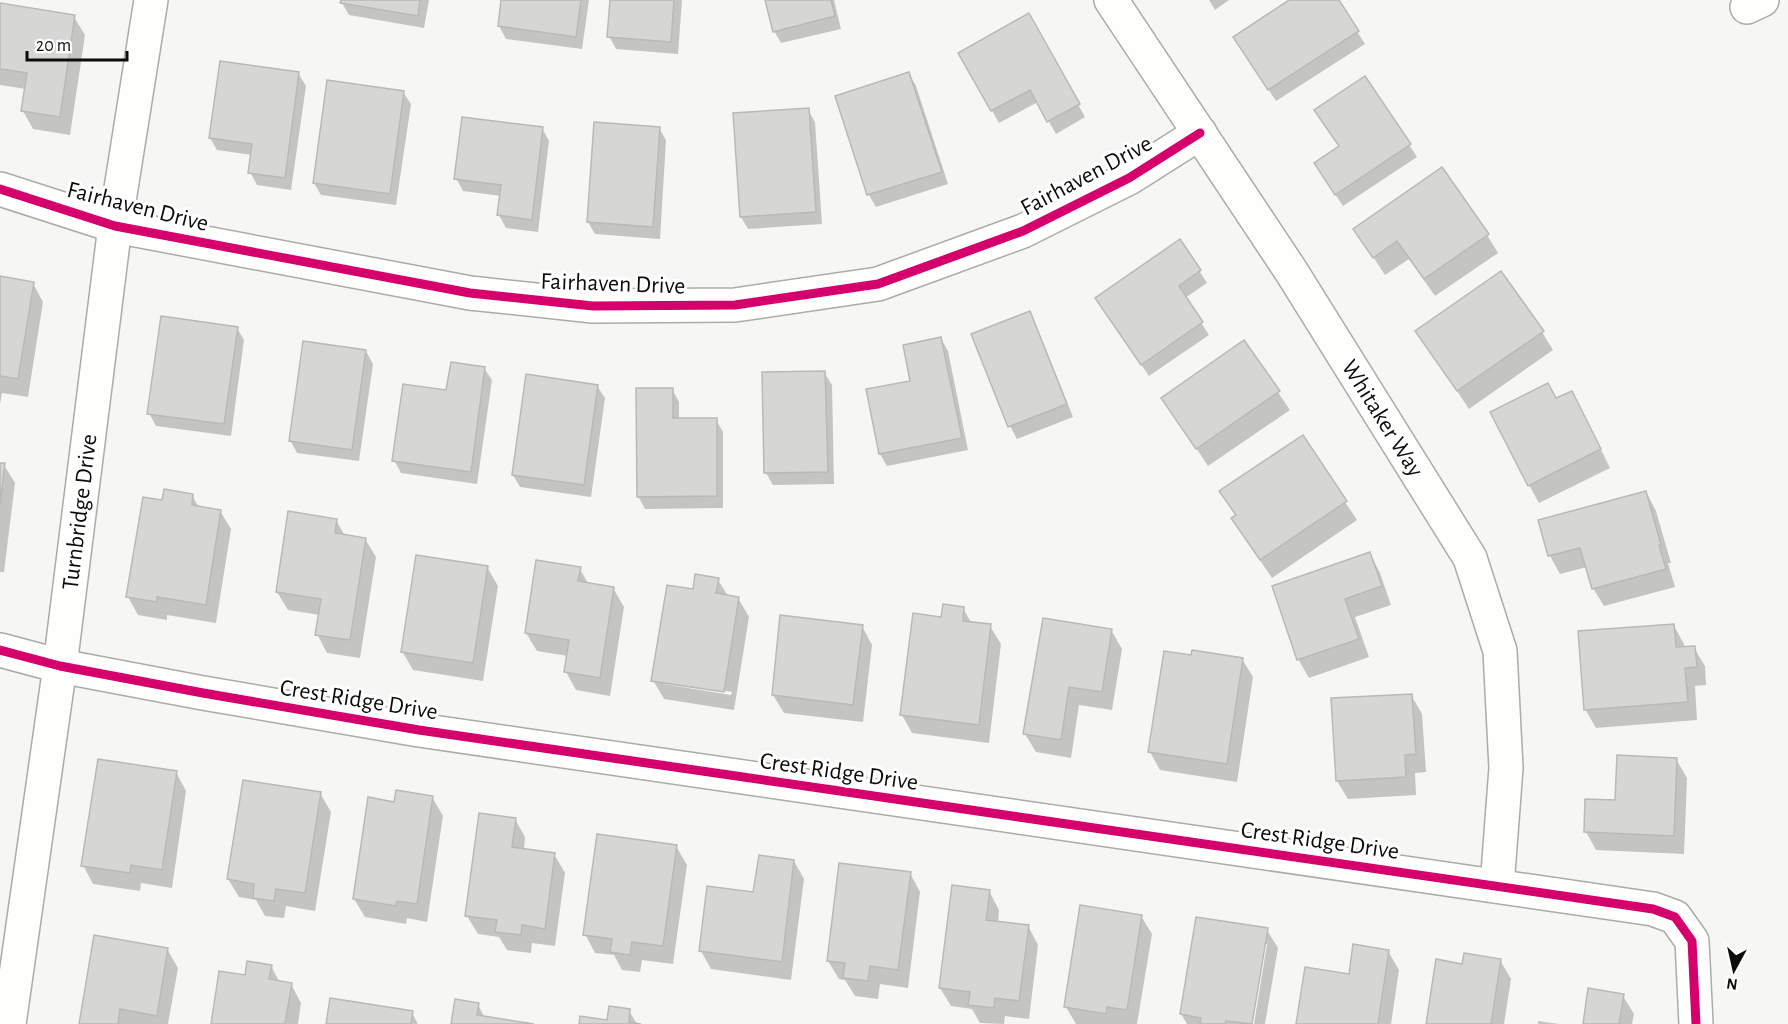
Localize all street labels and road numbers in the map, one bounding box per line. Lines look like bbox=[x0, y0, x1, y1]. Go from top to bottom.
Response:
street label: Fairhaven Drive bbox=[1017, 131, 1156, 220]
street label: Fairhaven Drive bbox=[65, 178, 211, 236]
street label: Fairhaven Drive bbox=[540, 269, 686, 299]
street label: Whitaker Way bbox=[1337, 356, 1427, 481]
street label: Turnbridge Drive bbox=[59, 433, 101, 591]
street label: Crest Ridge Drive bbox=[278, 676, 439, 724]
street label: Crest Ridge Drive bbox=[758, 749, 919, 795]
street label: Crest Ridge Drive bbox=[1239, 818, 1400, 864]

